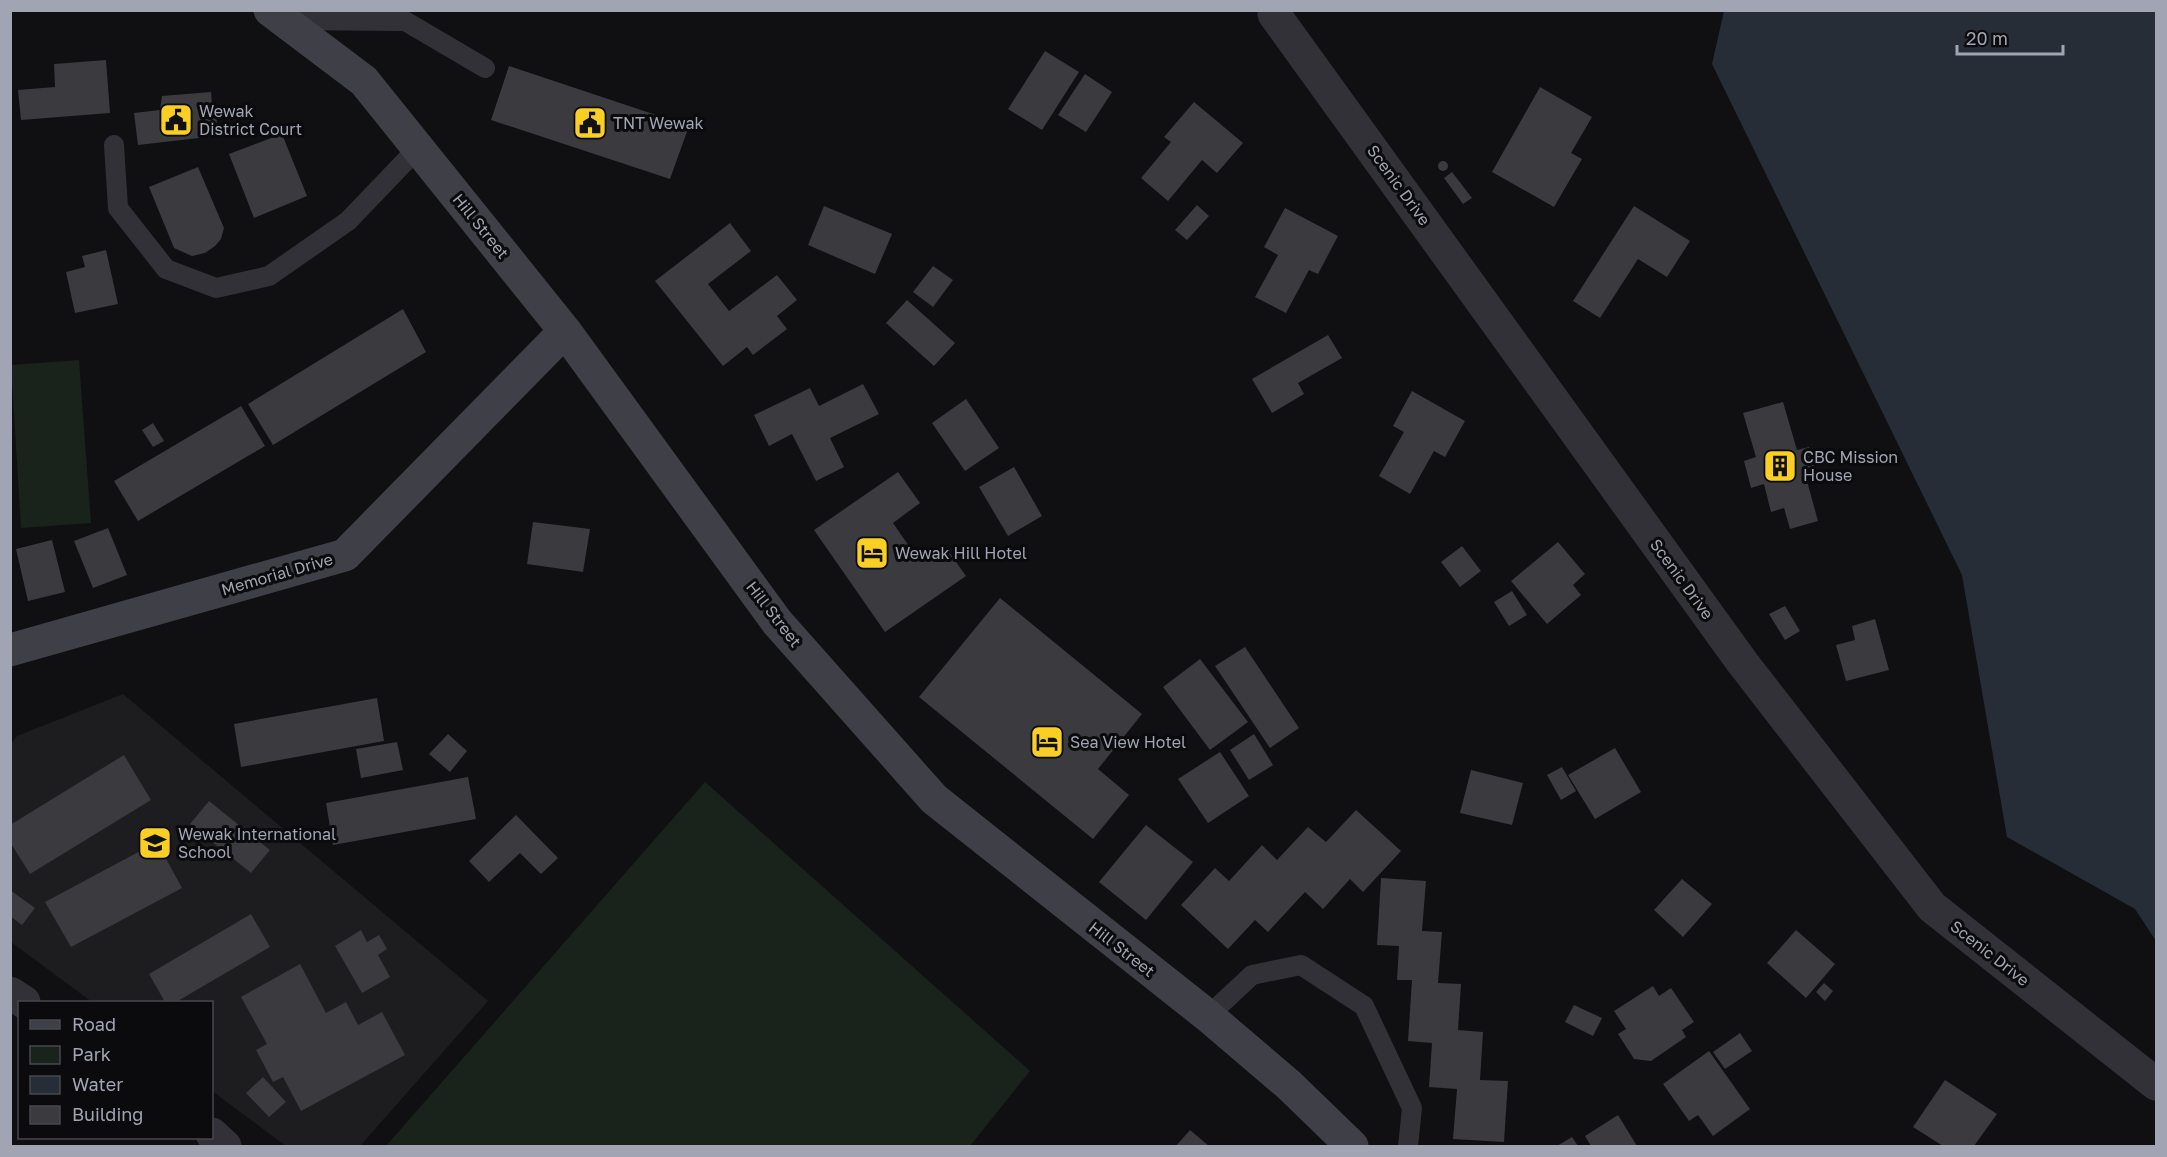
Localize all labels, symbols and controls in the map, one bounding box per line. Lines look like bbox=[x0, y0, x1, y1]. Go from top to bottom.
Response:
scale bar bbox=[1957, 18, 2064, 56]
text: 20 m bbox=[1966, 27, 2008, 49]
place label: Wewak District Court bbox=[199, 101, 302, 139]
public building icon: Wewak District Court bbox=[158, 102, 194, 138]
public building icon: TNT Wewak bbox=[572, 105, 608, 141]
place label: TNT Wewak bbox=[613, 113, 704, 133]
street label: Scenic Drive bbox=[1363, 141, 1435, 229]
street label: Hill Street bbox=[449, 189, 513, 263]
place label: CBC Mission House bbox=[1803, 447, 1898, 485]
building icon: CBC Mission House bbox=[1762, 448, 1798, 484]
hotel icon: Wewak Hill Hotel bbox=[854, 535, 890, 571]
street label: Scenic Drive bbox=[1646, 535, 1718, 623]
place label: Wewak Hill Hotel bbox=[895, 543, 1027, 563]
street label: Memorial Drive bbox=[219, 549, 335, 599]
street label: Hill Street bbox=[742, 577, 806, 651]
hotel icon: Sea View Hotel bbox=[1029, 724, 1065, 760]
place label: Sea View Hotel bbox=[1070, 732, 1186, 752]
place label: Wewak International School bbox=[178, 824, 336, 862]
school or university icon: Wewak International School bbox=[137, 825, 173, 861]
street label: Scenic Drive bbox=[1947, 916, 2033, 990]
street label: Hill Street bbox=[1085, 917, 1159, 981]
legend bbox=[18, 1001, 213, 1139]
text: Road bbox=[72, 1013, 116, 1035]
text: Park bbox=[72, 1043, 111, 1065]
text: Water bbox=[72, 1073, 123, 1095]
text: Building bbox=[72, 1103, 143, 1125]

